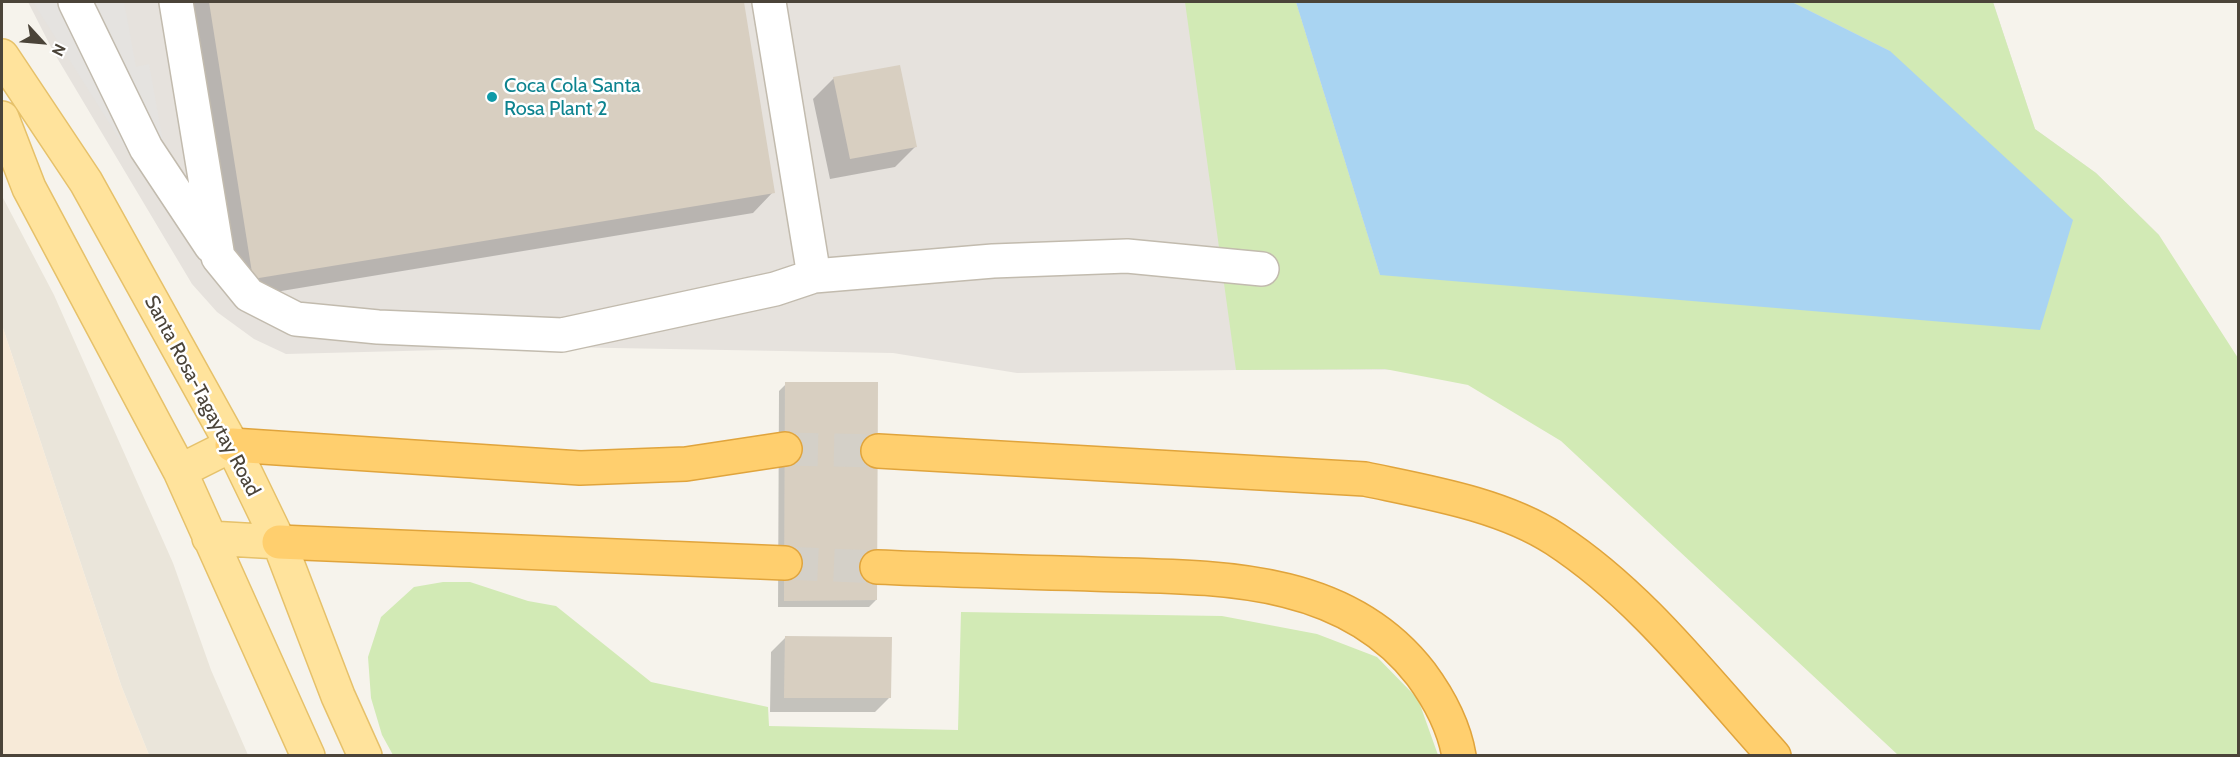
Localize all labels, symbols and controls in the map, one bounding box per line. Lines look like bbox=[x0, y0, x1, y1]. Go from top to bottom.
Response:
north arrow bbox=[12, 12, 72, 72]
text: N bbox=[48, 41, 70, 59]
place label: Coca Cola Santa Rosa Plant 2 bbox=[504, 74, 641, 121]
marker: Coca Cola Santa Rosa Plant 2 bbox=[485, 90, 499, 104]
street label: Santa Rosa-Tagaytay Road bbox=[139, 292, 265, 500]

